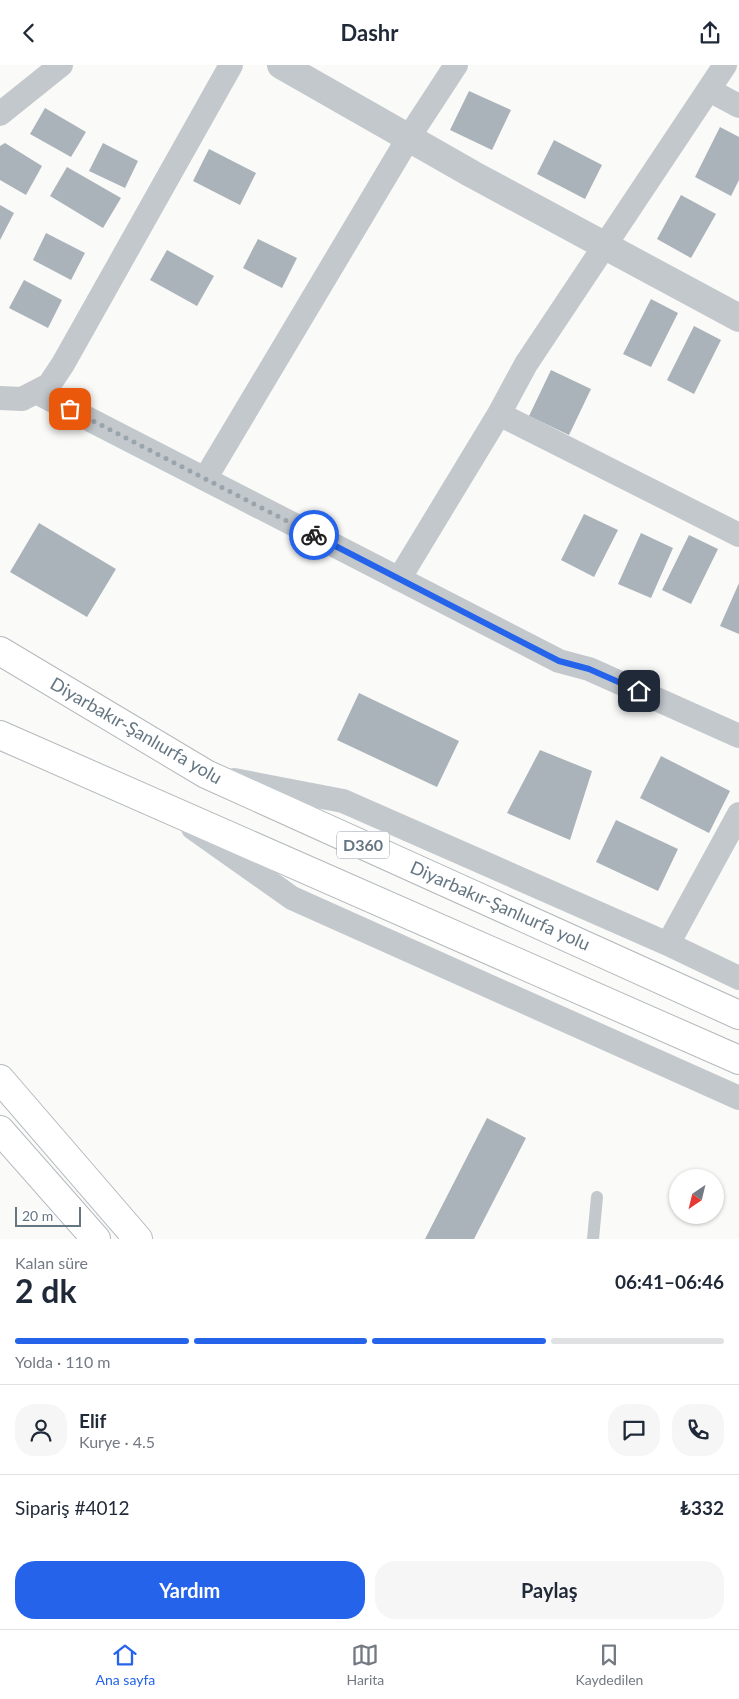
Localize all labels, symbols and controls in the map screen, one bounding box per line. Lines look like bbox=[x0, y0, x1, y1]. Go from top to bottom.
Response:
icon: back bbox=[15, 19, 43, 47]
text: Dashr bbox=[341, 19, 398, 46]
icon: share bbox=[696, 19, 724, 47]
pin bbox=[49, 388, 91, 430]
icon: bag bbox=[56, 395, 84, 423]
courier bbox=[289, 510, 339, 560]
icon: bike bbox=[300, 521, 328, 549]
pin bbox=[618, 670, 660, 712]
street label: Diyarbakır-Şanlıurfa yolu bbox=[47, 672, 226, 788]
icon: home bbox=[625, 677, 653, 705]
road number: D360 bbox=[337, 831, 389, 859]
street label: Diyarbakır-Şanlıurfa yolu bbox=[407, 855, 594, 955]
north arrow bbox=[669, 1169, 724, 1224]
map controls bbox=[669, 1169, 724, 1224]
scale bar bbox=[15, 1204, 81, 1227]
text: 20 m bbox=[22, 1207, 53, 1224]
text: Kalan süre bbox=[15, 1253, 88, 1272]
text: 06:41–06:46 bbox=[615, 1270, 724, 1293]
text: 2 dk bbox=[15, 1271, 77, 1310]
text: Yolda · 110 m bbox=[15, 1352, 110, 1371]
button: person bbox=[15, 1404, 67, 1456]
button: chat bbox=[608, 1404, 660, 1456]
button: phone bbox=[672, 1404, 724, 1456]
text: Elif bbox=[79, 1409, 106, 1432]
text: Kurye · 4.5 bbox=[79, 1432, 155, 1451]
text: Sipariş #4012 bbox=[15, 1496, 130, 1519]
text: ₺332 bbox=[680, 1496, 724, 1519]
button: Yardım bbox=[15, 1561, 365, 1619]
button: Paylaş bbox=[375, 1561, 724, 1619]
tab: Ana sayfa bbox=[96, 1641, 155, 1688]
tab: Harita bbox=[346, 1641, 384, 1688]
tab: Kaydedilen bbox=[575, 1641, 643, 1688]

